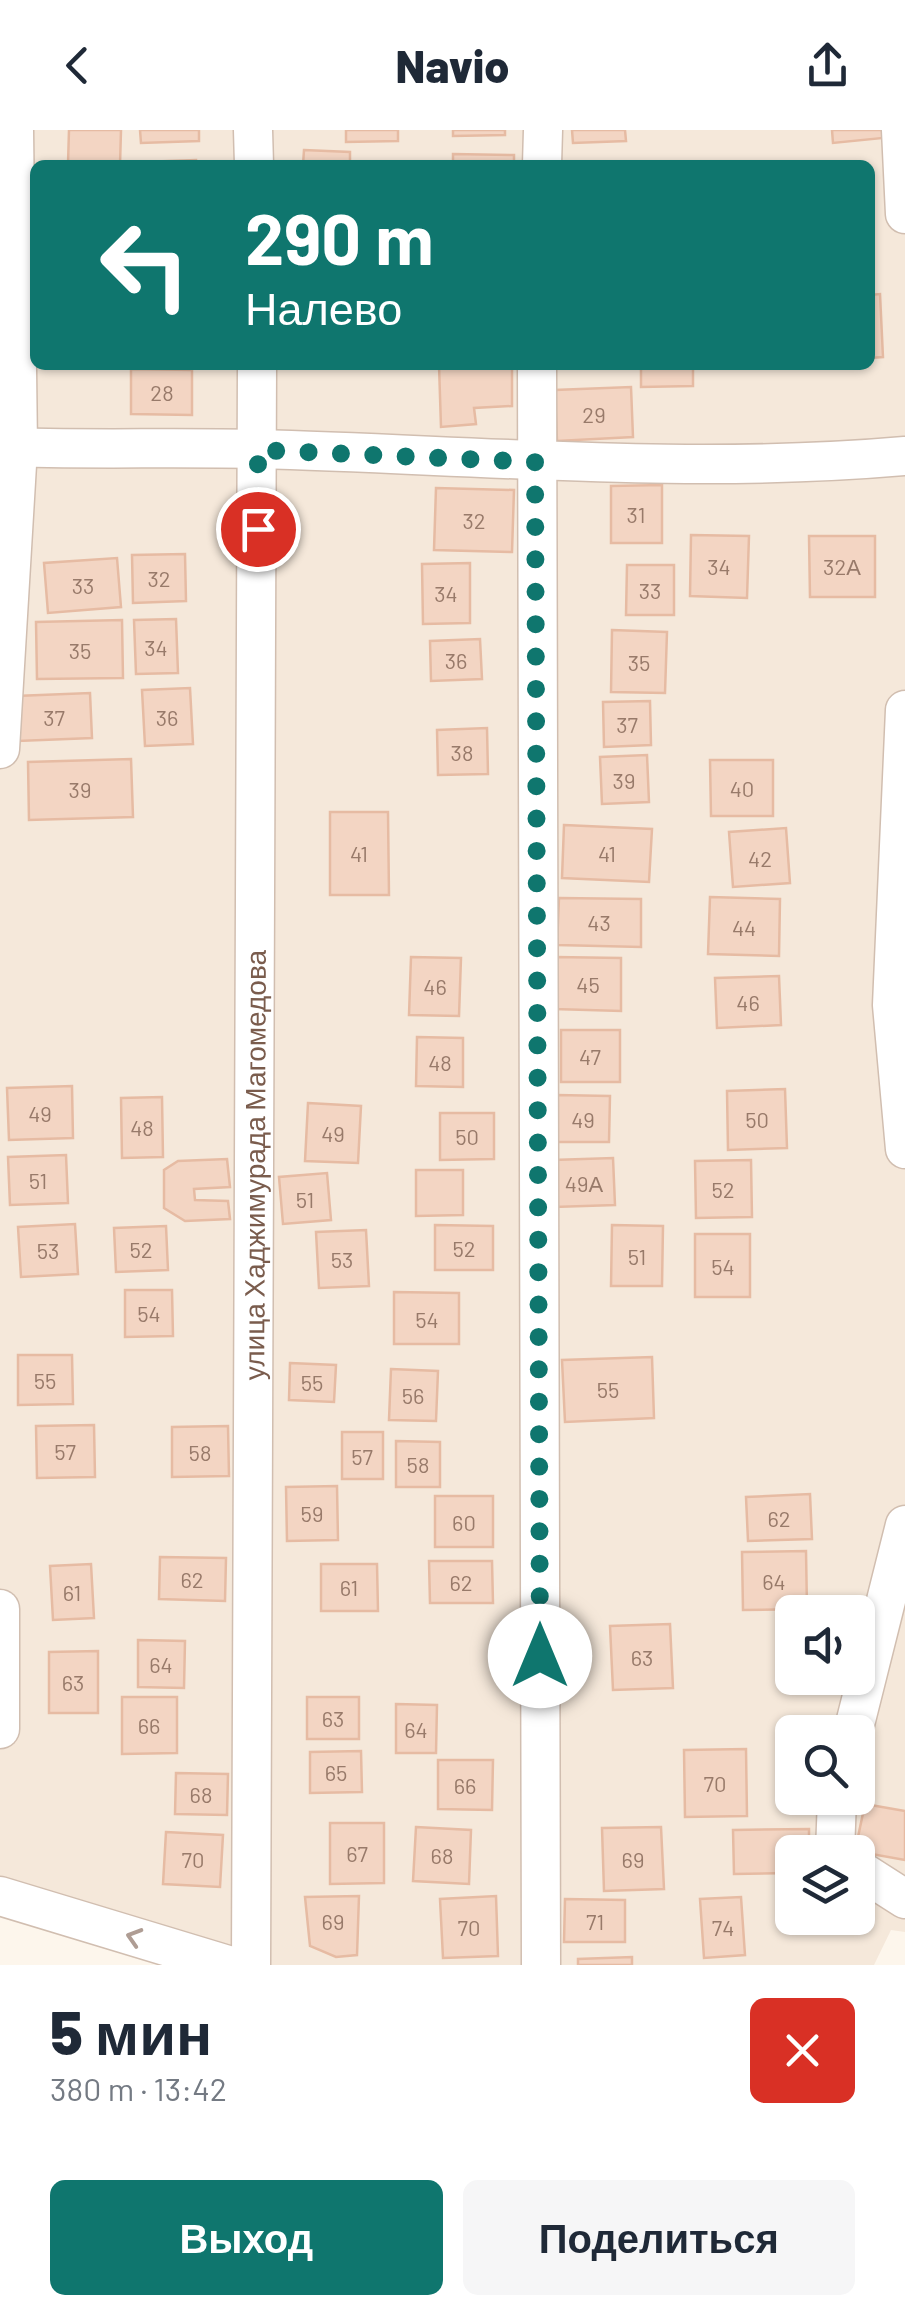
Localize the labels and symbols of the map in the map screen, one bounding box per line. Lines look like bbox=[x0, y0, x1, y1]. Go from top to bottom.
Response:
house number: 28 bbox=[150, 379, 174, 405]
house number: 29 bbox=[582, 401, 606, 427]
pin bbox=[216, 487, 301, 572]
house number: 31 bbox=[627, 501, 645, 527]
house number: 32 bbox=[462, 507, 486, 533]
house number: 34 bbox=[707, 553, 731, 579]
house number: 32А bbox=[823, 553, 861, 579]
house number: 32 bbox=[147, 565, 171, 591]
house number: 33 bbox=[72, 572, 94, 598]
house number: 33 bbox=[639, 577, 661, 603]
house number: 34 bbox=[434, 580, 458, 606]
house number: 34 bbox=[144, 634, 168, 660]
house number: 35 bbox=[69, 637, 91, 663]
house number: 36 bbox=[445, 647, 467, 673]
house number: 35 bbox=[628, 649, 650, 675]
house number: 37 bbox=[43, 704, 65, 730]
house number: 36 bbox=[156, 704, 178, 730]
house number: 37 bbox=[616, 711, 638, 737]
house number: 38 bbox=[451, 739, 473, 765]
house number: 39 bbox=[613, 767, 635, 793]
house number: 40 bbox=[730, 775, 754, 801]
house number: 39 bbox=[69, 776, 91, 802]
house number: 41 bbox=[350, 840, 368, 866]
house number: 41 bbox=[598, 840, 616, 866]
house number: 42 bbox=[748, 845, 772, 871]
house number: 43 bbox=[587, 909, 611, 935]
house number: 44 bbox=[732, 914, 756, 940]
street label: улица Хаджимурада Магомедова bbox=[236, 949, 272, 1380]
house number: 45 bbox=[576, 971, 600, 997]
house number: 46 bbox=[423, 973, 447, 999]
house number: 46 bbox=[736, 989, 760, 1015]
house number: 47 bbox=[579, 1043, 601, 1069]
house number: 48 bbox=[428, 1049, 452, 1075]
house number: 49 bbox=[28, 1100, 52, 1126]
house number: 49 bbox=[571, 1106, 595, 1132]
house number: 50 bbox=[745, 1106, 769, 1132]
house number: 48 bbox=[130, 1114, 154, 1140]
house number: 49 bbox=[321, 1120, 345, 1146]
house number: 50 bbox=[455, 1123, 479, 1149]
house number: 51 bbox=[29, 1167, 47, 1193]
house number: 49А bbox=[565, 1170, 603, 1196]
house number: 52 bbox=[711, 1176, 735, 1202]
house number: 51 bbox=[296, 1186, 314, 1212]
house number: 52 bbox=[452, 1235, 476, 1261]
house number: 52 bbox=[129, 1236, 153, 1262]
house number: 53 bbox=[37, 1237, 59, 1263]
house number: 51 bbox=[628, 1243, 646, 1269]
house number: 53 bbox=[331, 1246, 353, 1272]
house number: 54 bbox=[711, 1253, 735, 1279]
house number: 54 bbox=[137, 1300, 161, 1326]
house number: 54 bbox=[415, 1306, 439, 1332]
house number: 55 bbox=[34, 1367, 56, 1393]
house number: 55 bbox=[301, 1369, 323, 1395]
house number: 55 bbox=[597, 1376, 619, 1402]
house number: 56 bbox=[402, 1382, 424, 1408]
house number: 57 bbox=[54, 1438, 76, 1464]
house number: 58 bbox=[189, 1439, 211, 1465]
house number: 57 bbox=[351, 1443, 373, 1469]
house number: 58 bbox=[407, 1451, 429, 1477]
house number: 59 bbox=[301, 1500, 323, 1526]
house number: 62 bbox=[767, 1505, 791, 1531]
house number: 60 bbox=[452, 1509, 476, 1535]
house number: 62 bbox=[180, 1566, 204, 1592]
house number: 64 bbox=[762, 1568, 786, 1594]
house number: 62 bbox=[449, 1569, 473, 1595]
house number: 61 bbox=[340, 1574, 358, 1600]
house number: 61 bbox=[63, 1579, 81, 1605]
position arrow bbox=[488, 1604, 592, 1708]
house number: 63 bbox=[631, 1644, 653, 1670]
house number: 64 bbox=[149, 1651, 173, 1677]
house number: 63 bbox=[62, 1669, 84, 1695]
house number: 63 bbox=[322, 1705, 344, 1731]
house number: 66 bbox=[138, 1712, 160, 1738]
house number: 64 bbox=[404, 1716, 428, 1742]
house number: 65 bbox=[325, 1759, 347, 1785]
house number: 70 bbox=[704, 1770, 726, 1796]
house number: 66 bbox=[454, 1772, 476, 1798]
house number: 68 bbox=[190, 1781, 212, 1807]
house number: 67 bbox=[346, 1840, 368, 1866]
house number: 68 bbox=[431, 1842, 453, 1868]
house number: 70 bbox=[182, 1846, 204, 1872]
house number: 69 bbox=[622, 1846, 644, 1872]
house number: 69 bbox=[322, 1908, 344, 1934]
house number: 71 bbox=[586, 1908, 604, 1934]
house number: 70 bbox=[458, 1914, 480, 1940]
house number: 74 bbox=[712, 1914, 734, 1940]
one-way arrow bbox=[127, 1928, 144, 1949]

